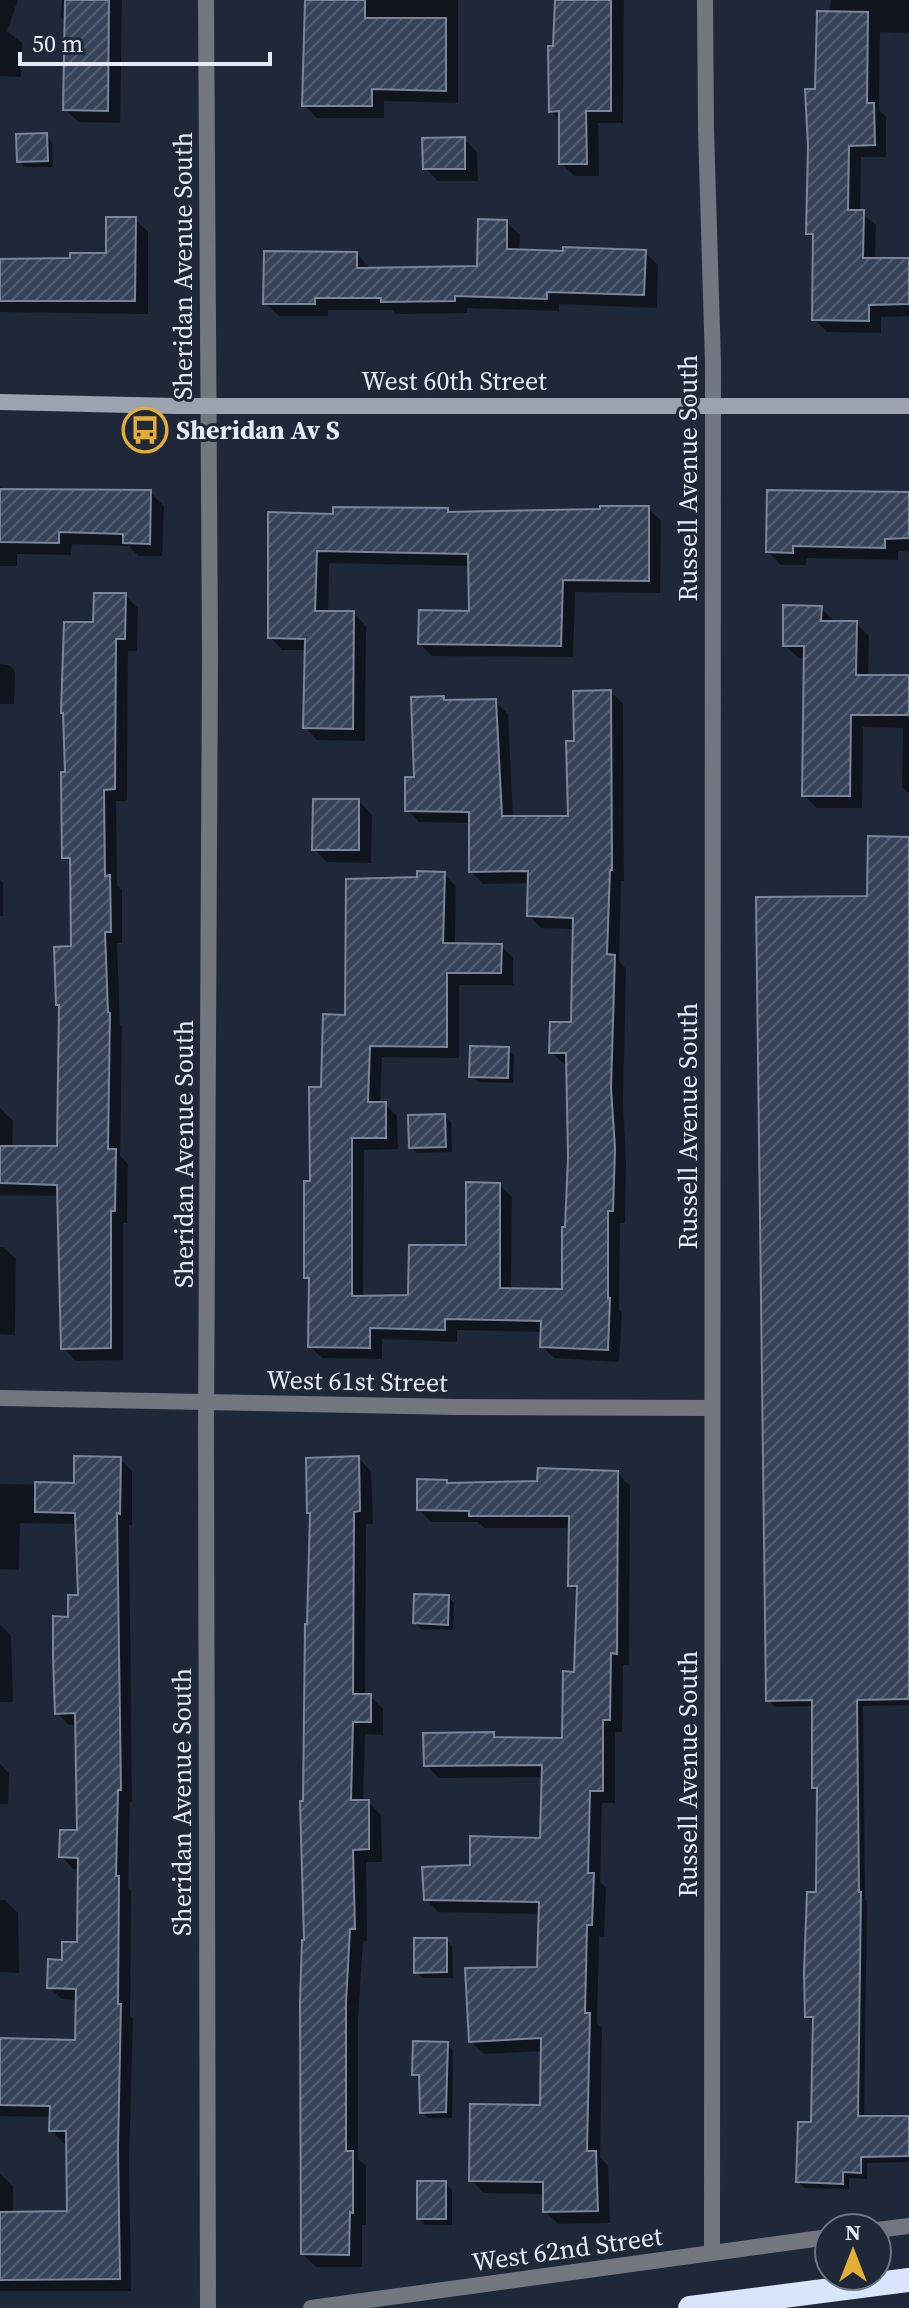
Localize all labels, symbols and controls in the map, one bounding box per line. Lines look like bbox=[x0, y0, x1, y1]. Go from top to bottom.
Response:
scale bar bbox=[20, 16, 270, 66]
text: 50 m bbox=[32, 27, 83, 60]
street label: Sheridan Avenue South bbox=[165, 132, 201, 400]
street label: Russell Avenue South bbox=[670, 355, 706, 601]
street label: West 60th Street bbox=[361, 363, 547, 399]
bus stop icon: Sheridan Av S bbox=[121, 406, 169, 454]
place label: Sheridan Av S bbox=[176, 412, 340, 448]
street label: Russell Avenue South bbox=[670, 1003, 706, 1249]
street label: Sheridan Avenue South bbox=[166, 1020, 202, 1288]
street label: West 61st Street bbox=[266, 1361, 448, 1401]
street label: Russell Avenue South bbox=[670, 1651, 706, 1897]
street label: Sheridan Avenue South bbox=[164, 1668, 200, 1936]
north arrow bbox=[813, 2212, 893, 2292]
text: N bbox=[845, 2217, 861, 2247]
street label: West 62nd Street bbox=[469, 2218, 665, 2280]

